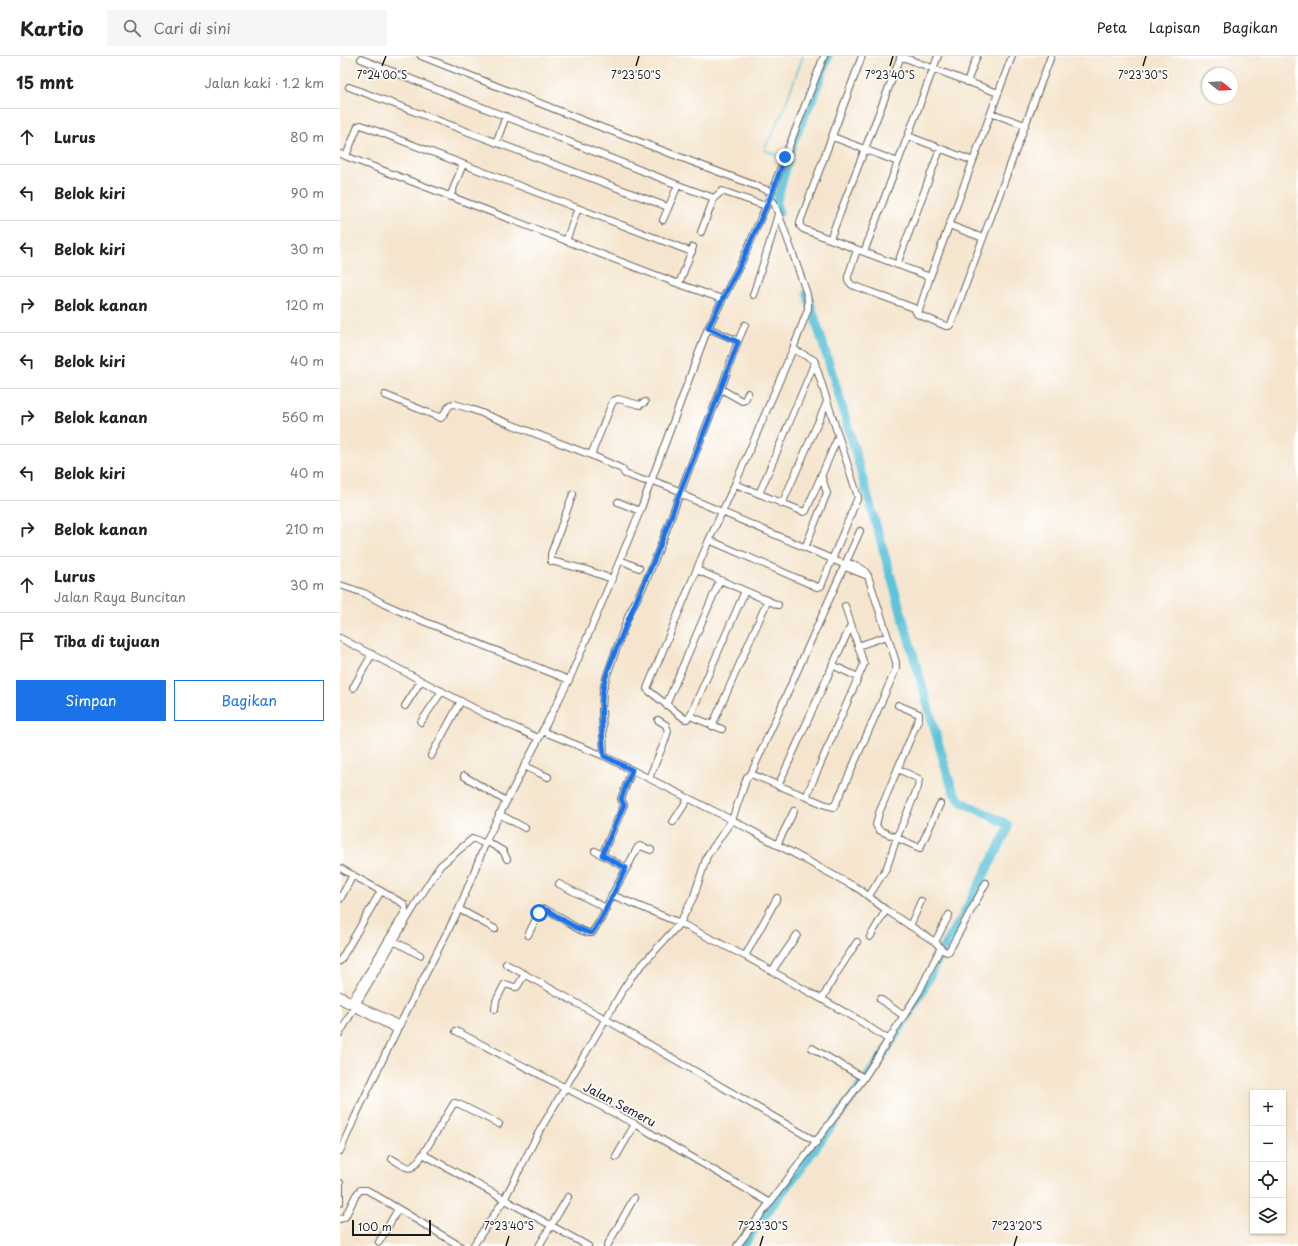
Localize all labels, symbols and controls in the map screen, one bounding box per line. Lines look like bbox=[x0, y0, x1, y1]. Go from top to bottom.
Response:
search box bbox=[107, 10, 387, 46]
text: Kartio bbox=[20, 14, 83, 42]
text: Cari di sini bbox=[153, 16, 231, 39]
icon: search bbox=[121, 17, 143, 39]
text: Peta bbox=[1097, 17, 1127, 38]
text: Lapisan bbox=[1149, 17, 1200, 38]
text: Bagikan bbox=[1222, 17, 1278, 38]
text: 7°24'00"S bbox=[357, 67, 407, 82]
text: 7°23'50"S bbox=[611, 67, 661, 82]
text: 7°23'40"S bbox=[865, 67, 915, 82]
text: 7°23'30"S bbox=[1118, 67, 1168, 82]
north arrow bbox=[1202, 68, 1238, 104]
text: 15 mnt bbox=[16, 69, 74, 95]
text: Jalan kaki · 1.2 km bbox=[205, 73, 324, 92]
text: Lurus bbox=[54, 125, 95, 148]
icon: ahead bbox=[16, 126, 38, 148]
text: 80 m bbox=[290, 127, 324, 146]
route end bbox=[776, 148, 794, 166]
text: Belok kiri bbox=[54, 181, 125, 204]
icon: left bbox=[16, 182, 38, 204]
text: 90 m bbox=[291, 183, 324, 202]
text: Belok kiri bbox=[54, 237, 125, 260]
icon: left bbox=[16, 238, 38, 260]
text: 30 m bbox=[290, 239, 324, 258]
text: Belok kanan bbox=[54, 293, 148, 316]
icon: right bbox=[16, 294, 38, 316]
text: 120 m bbox=[285, 295, 324, 314]
text: Belok kiri bbox=[54, 349, 125, 372]
icon: left bbox=[16, 350, 38, 372]
text: 40 m bbox=[290, 351, 324, 370]
text: Belok kanan bbox=[54, 405, 148, 428]
icon: right bbox=[16, 406, 38, 428]
text: 560 m bbox=[282, 407, 324, 426]
text: Belok kiri bbox=[54, 461, 125, 484]
icon: left bbox=[16, 462, 38, 484]
text: 40 m bbox=[290, 463, 324, 482]
text: Belok kanan bbox=[54, 517, 148, 540]
icon: right bbox=[16, 518, 38, 540]
text: 210 m bbox=[285, 519, 324, 538]
text: Lurus bbox=[54, 564, 95, 587]
icon: ahead bbox=[16, 574, 38, 596]
text: 30 m bbox=[290, 575, 324, 594]
text: Jalan Raya Buncitan bbox=[54, 587, 186, 606]
text: Tiba di tujuan bbox=[54, 629, 160, 652]
icon: arrive bbox=[16, 630, 38, 652]
button: Simpan bbox=[16, 680, 166, 721]
button: Bagikan bbox=[174, 680, 324, 721]
route start bbox=[530, 904, 548, 922]
street label: Jalan Semeru bbox=[580, 1077, 660, 1131]
map controls bbox=[1250, 1090, 1286, 1234]
button: + bbox=[1250, 1090, 1286, 1126]
button: − bbox=[1250, 1126, 1286, 1162]
button: locate bbox=[1250, 1162, 1286, 1198]
button: layers bbox=[1250, 1198, 1286, 1234]
scale bar bbox=[352, 1218, 431, 1237]
text: 100 m bbox=[358, 1218, 392, 1235]
text: 7°23'40"S bbox=[484, 1218, 534, 1233]
text: 7°23'30"S bbox=[738, 1218, 788, 1233]
text: 7°23'20"S bbox=[992, 1218, 1042, 1233]

